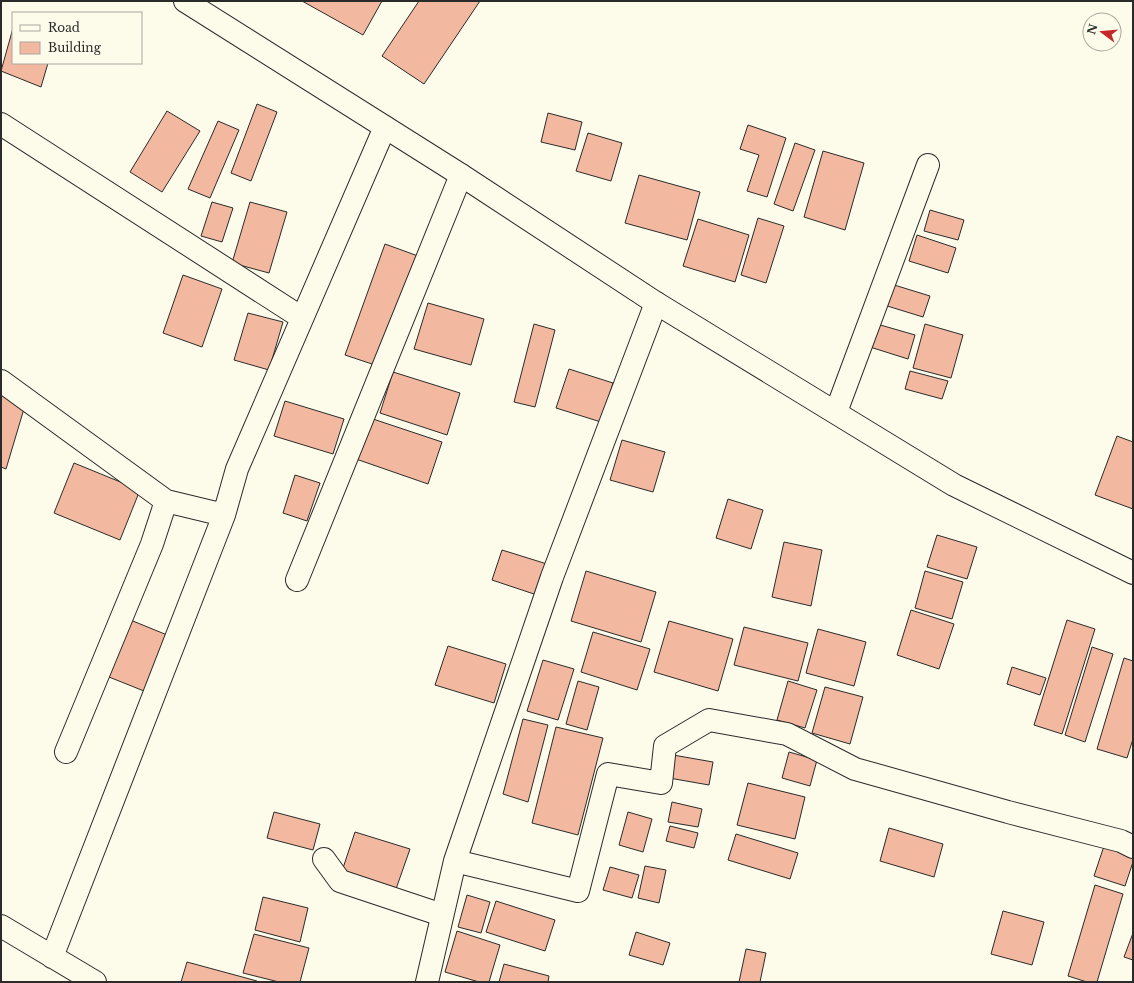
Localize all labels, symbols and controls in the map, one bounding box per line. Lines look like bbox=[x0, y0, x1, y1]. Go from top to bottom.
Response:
legend bbox=[12, 12, 142, 64]
north arrow bbox=[1082, 12, 1122, 52]
text: Road bbox=[48, 20, 80, 35]
text: N bbox=[1084, 22, 1101, 36]
text: Building bbox=[48, 40, 102, 55]

